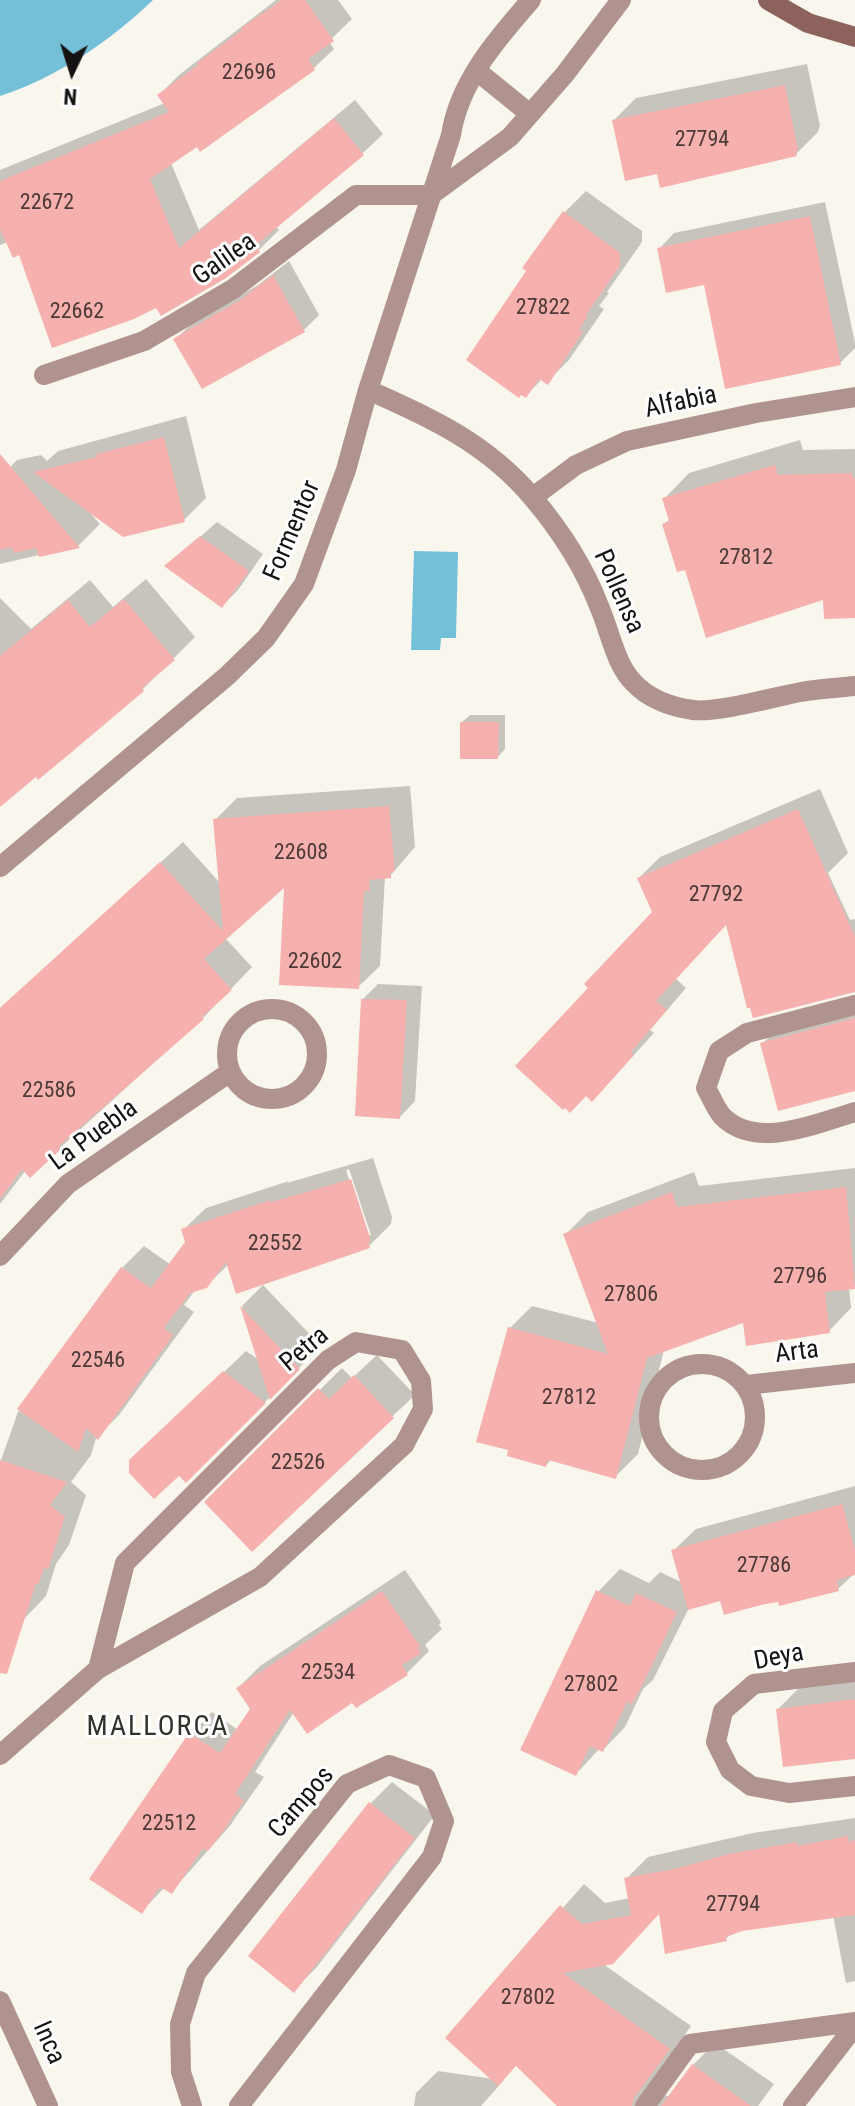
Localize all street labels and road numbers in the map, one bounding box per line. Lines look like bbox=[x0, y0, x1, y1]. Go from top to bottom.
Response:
street label: Galilea bbox=[187, 227, 263, 293]
street label: Alfabia bbox=[642, 380, 720, 426]
street label: Formentor bbox=[258, 476, 328, 586]
street label: Pollensa bbox=[586, 545, 650, 639]
street label: La Puebla bbox=[44, 1094, 144, 1178]
street label: Petra bbox=[274, 1321, 336, 1379]
street label: Arta bbox=[773, 1335, 821, 1371]
street label: Deya bbox=[752, 1638, 806, 1678]
street label: Campos bbox=[263, 1761, 341, 1845]
street label: Inca bbox=[25, 2017, 71, 2069]

